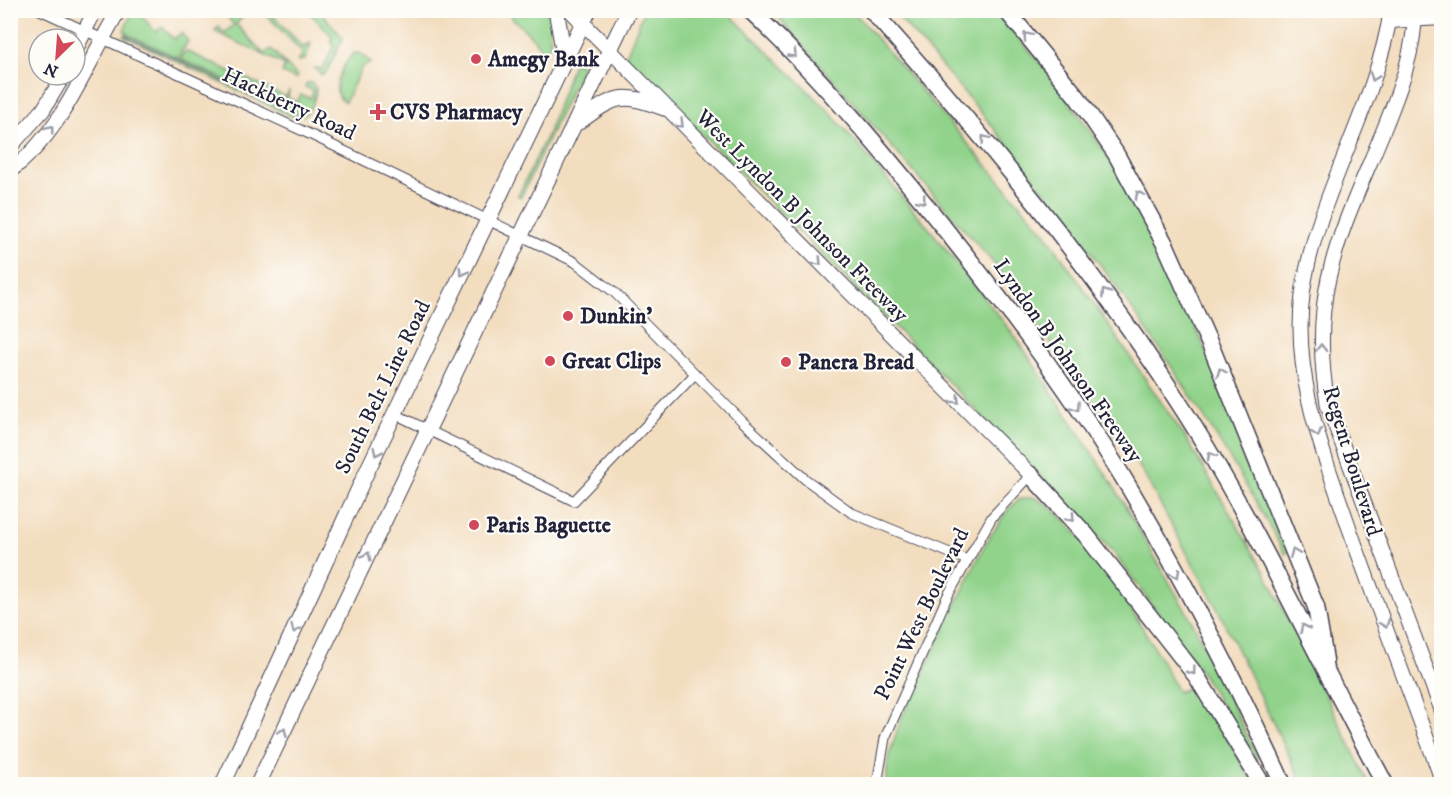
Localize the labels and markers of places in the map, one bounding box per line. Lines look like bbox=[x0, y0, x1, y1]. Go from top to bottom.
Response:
place label: Amegy Bank bbox=[487, 46, 600, 73]
marker: Amegy Bank bbox=[469, 52, 483, 66]
place label: CVS Pharmacy bbox=[390, 99, 523, 126]
marker: CVS Pharmacy bbox=[371, 105, 385, 119]
place label: Dunkin' bbox=[580, 303, 652, 330]
marker: Dunkin' bbox=[561, 309, 575, 323]
place label: Great Clips bbox=[562, 348, 662, 375]
place label: Panera Bread bbox=[798, 349, 915, 376]
marker: Great Clips bbox=[543, 354, 557, 368]
marker: Panera Bread bbox=[779, 355, 793, 369]
place label: Paris Baguette bbox=[486, 512, 611, 539]
marker: Paris Baguette bbox=[467, 518, 481, 532]

